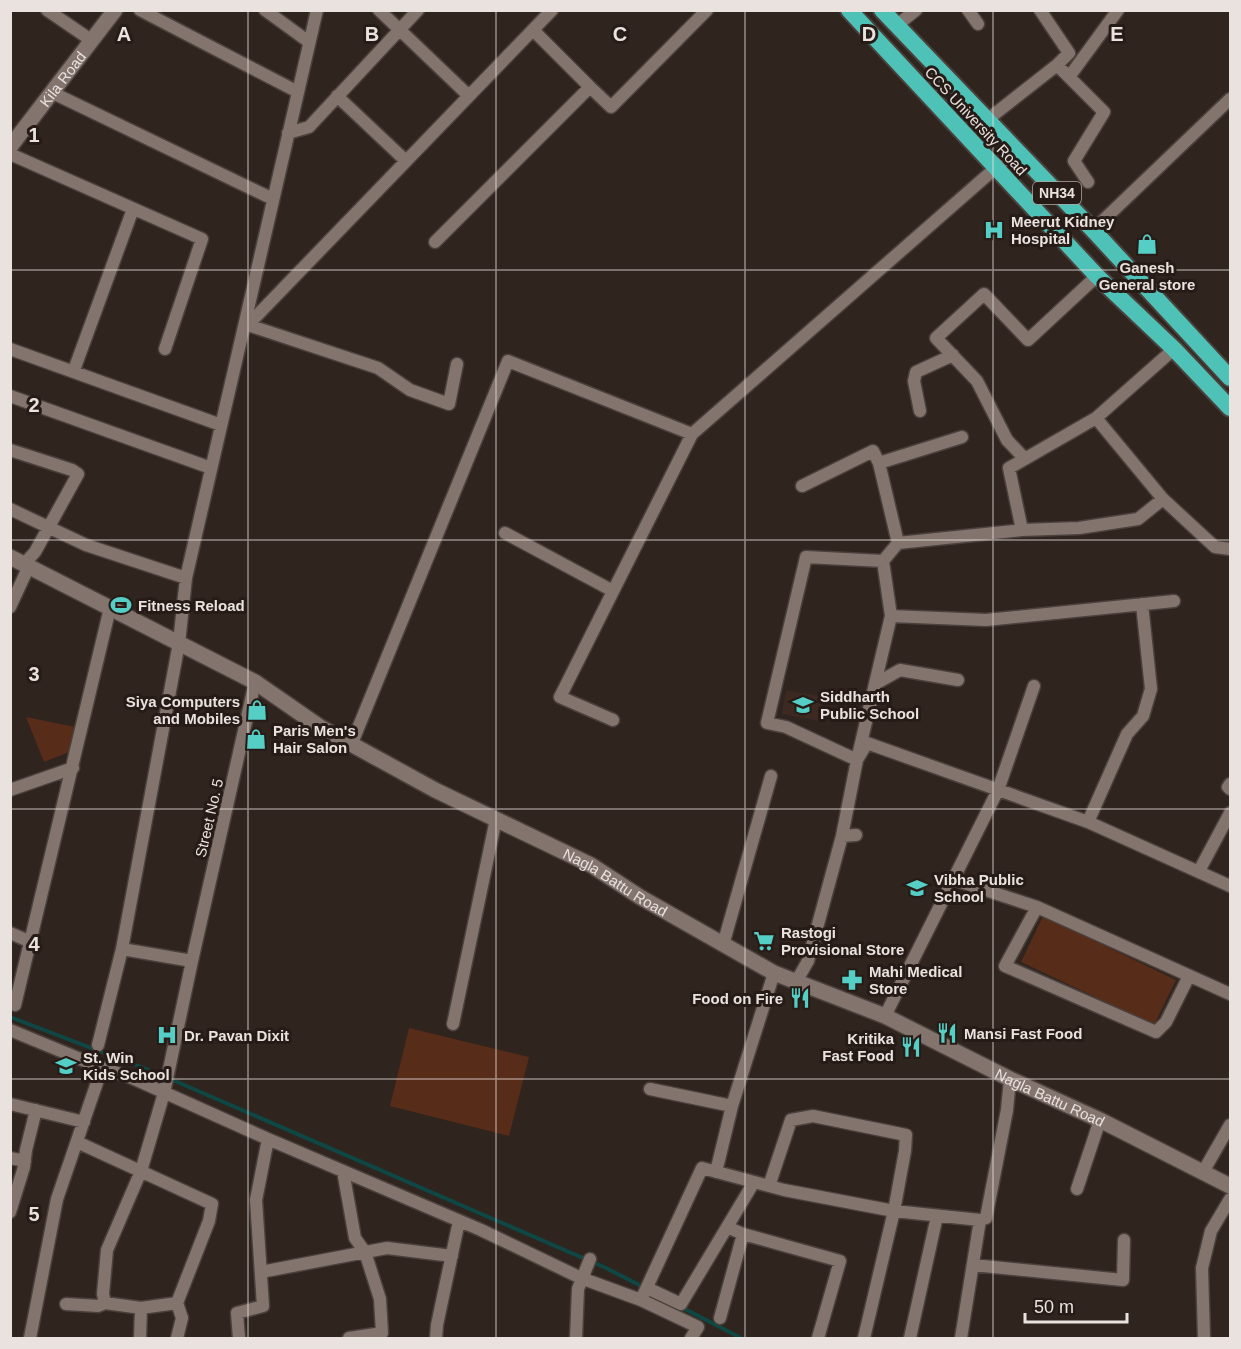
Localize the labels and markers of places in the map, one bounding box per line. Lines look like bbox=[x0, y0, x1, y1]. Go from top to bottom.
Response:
place label: Meerut Kidney Hospital bbox=[1011, 213, 1115, 247]
hospital icon: Meerut Kidney Hospital bbox=[982, 218, 1006, 242]
shop icon: Ganesh General store bbox=[1135, 232, 1159, 256]
place label: Ganesh General store bbox=[1099, 259, 1195, 293]
sports icon: Fitness Reload bbox=[109, 593, 133, 617]
place label: Fitness Reload bbox=[138, 597, 245, 614]
place label: Siddharth Public School bbox=[820, 688, 919, 722]
place label: Siya Computers and Mobiles bbox=[126, 693, 240, 727]
school or university icon: Siddharth Public School bbox=[791, 693, 815, 717]
shop icon: Siya Computers and Mobiles bbox=[245, 698, 269, 722]
place label: Paris Men's Hair Salon bbox=[273, 722, 356, 756]
shop icon: Paris Men's Hair Salon bbox=[244, 727, 268, 751]
place label: Vibha Public School bbox=[934, 871, 1024, 905]
school or university icon: Vibha Public School bbox=[905, 876, 929, 900]
place label: Rastogi Provisional Store bbox=[781, 924, 904, 958]
supermarket icon: Rastogi Provisional Store bbox=[752, 929, 776, 953]
place label: Mahi Medical Store bbox=[869, 963, 962, 997]
pharmacy icon: Mahi Medical Store bbox=[840, 968, 864, 992]
restaurant icon: Food on Fire bbox=[788, 986, 812, 1010]
place label: Food on Fire bbox=[692, 990, 783, 1007]
restaurant icon: Mansi Fast Food bbox=[935, 1021, 959, 1045]
hospital icon: Dr. Pavan Dixit bbox=[155, 1023, 179, 1047]
place label: Mansi Fast Food bbox=[964, 1025, 1082, 1042]
place label: Dr. Pavan Dixit bbox=[184, 1027, 289, 1044]
place label: Kritika Fast Food bbox=[822, 1030, 895, 1064]
restaurant icon: Kritika Fast Food bbox=[899, 1035, 923, 1059]
place label: St. Win Kids School bbox=[83, 1049, 170, 1083]
school or university icon: St. Win Kids School bbox=[54, 1054, 78, 1078]

